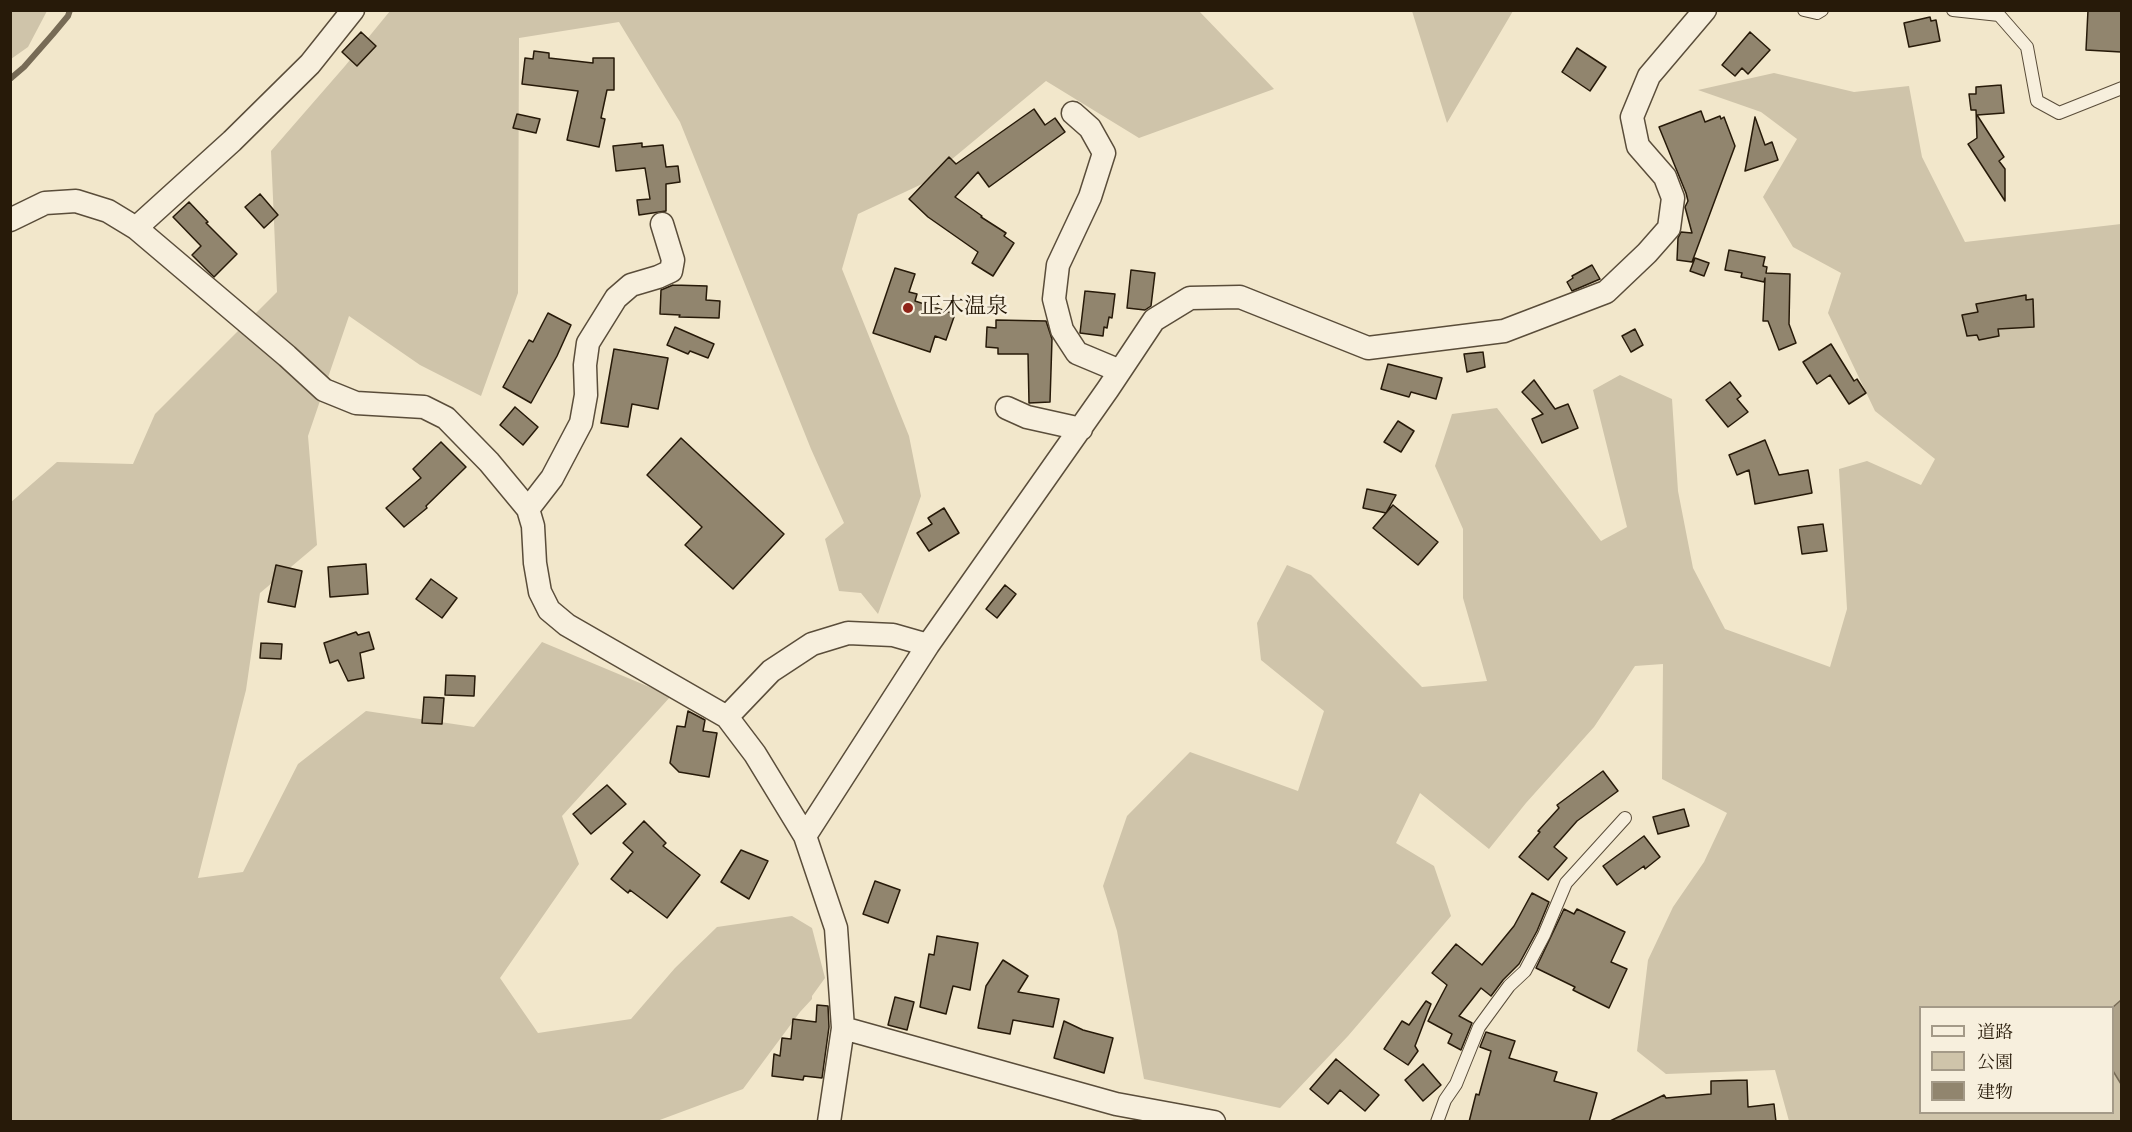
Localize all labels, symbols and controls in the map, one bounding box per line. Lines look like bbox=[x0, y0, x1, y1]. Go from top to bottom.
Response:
place label: 正木温泉 bbox=[920, 295, 1008, 321]
marker: 正木温泉 bbox=[901, 301, 915, 315]
legend bbox=[1919, 1006, 2114, 1114]
text: 道路 bbox=[1977, 1020, 2013, 1045]
text: 公園 bbox=[1977, 1050, 2013, 1075]
text: 建物 bbox=[1977, 1080, 2013, 1105]

